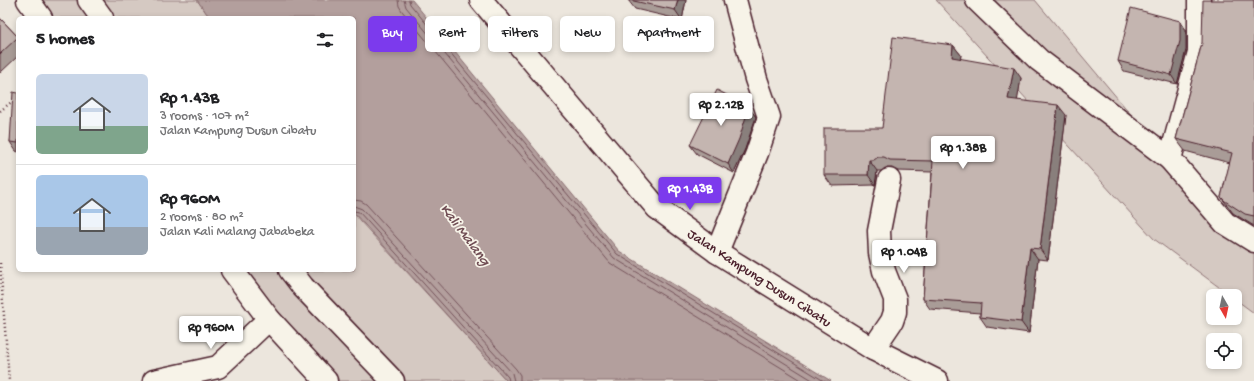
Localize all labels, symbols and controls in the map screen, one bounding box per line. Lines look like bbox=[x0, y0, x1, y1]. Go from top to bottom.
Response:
chip: Buy bbox=[368, 16, 417, 52]
chip: Rent bbox=[425, 16, 480, 52]
chip: Filters bbox=[488, 16, 552, 52]
chip: New bbox=[560, 16, 615, 52]
chip: Apartment bbox=[623, 16, 714, 52]
icon: filters bbox=[314, 29, 336, 51]
text: 5 homes bbox=[36, 30, 94, 50]
text: Rp 1.43B bbox=[160, 89, 219, 109]
icon: home bbox=[68, 90, 116, 138]
pin: Rp 2.12B bbox=[680, 93, 762, 127]
text: Rp 2.12B bbox=[698, 98, 744, 113]
text: 3 rooms · 107 m² bbox=[160, 109, 249, 124]
text: Jalan Kampung Dusun Cibatu bbox=[160, 124, 316, 139]
pin: Rp 1.38B bbox=[922, 136, 1004, 170]
text: Rp 1.38B bbox=[940, 141, 986, 156]
pin: Rp 1.43B bbox=[649, 177, 731, 211]
text: Rp 1.43B bbox=[667, 182, 713, 197]
text: Rp 960M bbox=[160, 190, 220, 210]
icon: home bbox=[68, 191, 116, 239]
water label: Kali Malang bbox=[435, 201, 494, 271]
text: 2 rooms · 80 m² bbox=[160, 210, 244, 225]
text: Jalan Kali Malang Jababeka bbox=[160, 225, 314, 240]
street label: Jalan Kampung Dusun Cibatu bbox=[683, 226, 834, 332]
pin: Rp 1.04B bbox=[863, 240, 945, 274]
text: Rp 1.04B bbox=[881, 245, 927, 260]
north arrow bbox=[1206, 289, 1242, 325]
map controls bbox=[1206, 289, 1242, 369]
pin: Rp 960M bbox=[174, 316, 248, 350]
text: Rp 960M bbox=[188, 321, 234, 336]
button: locate bbox=[1206, 333, 1242, 369]

